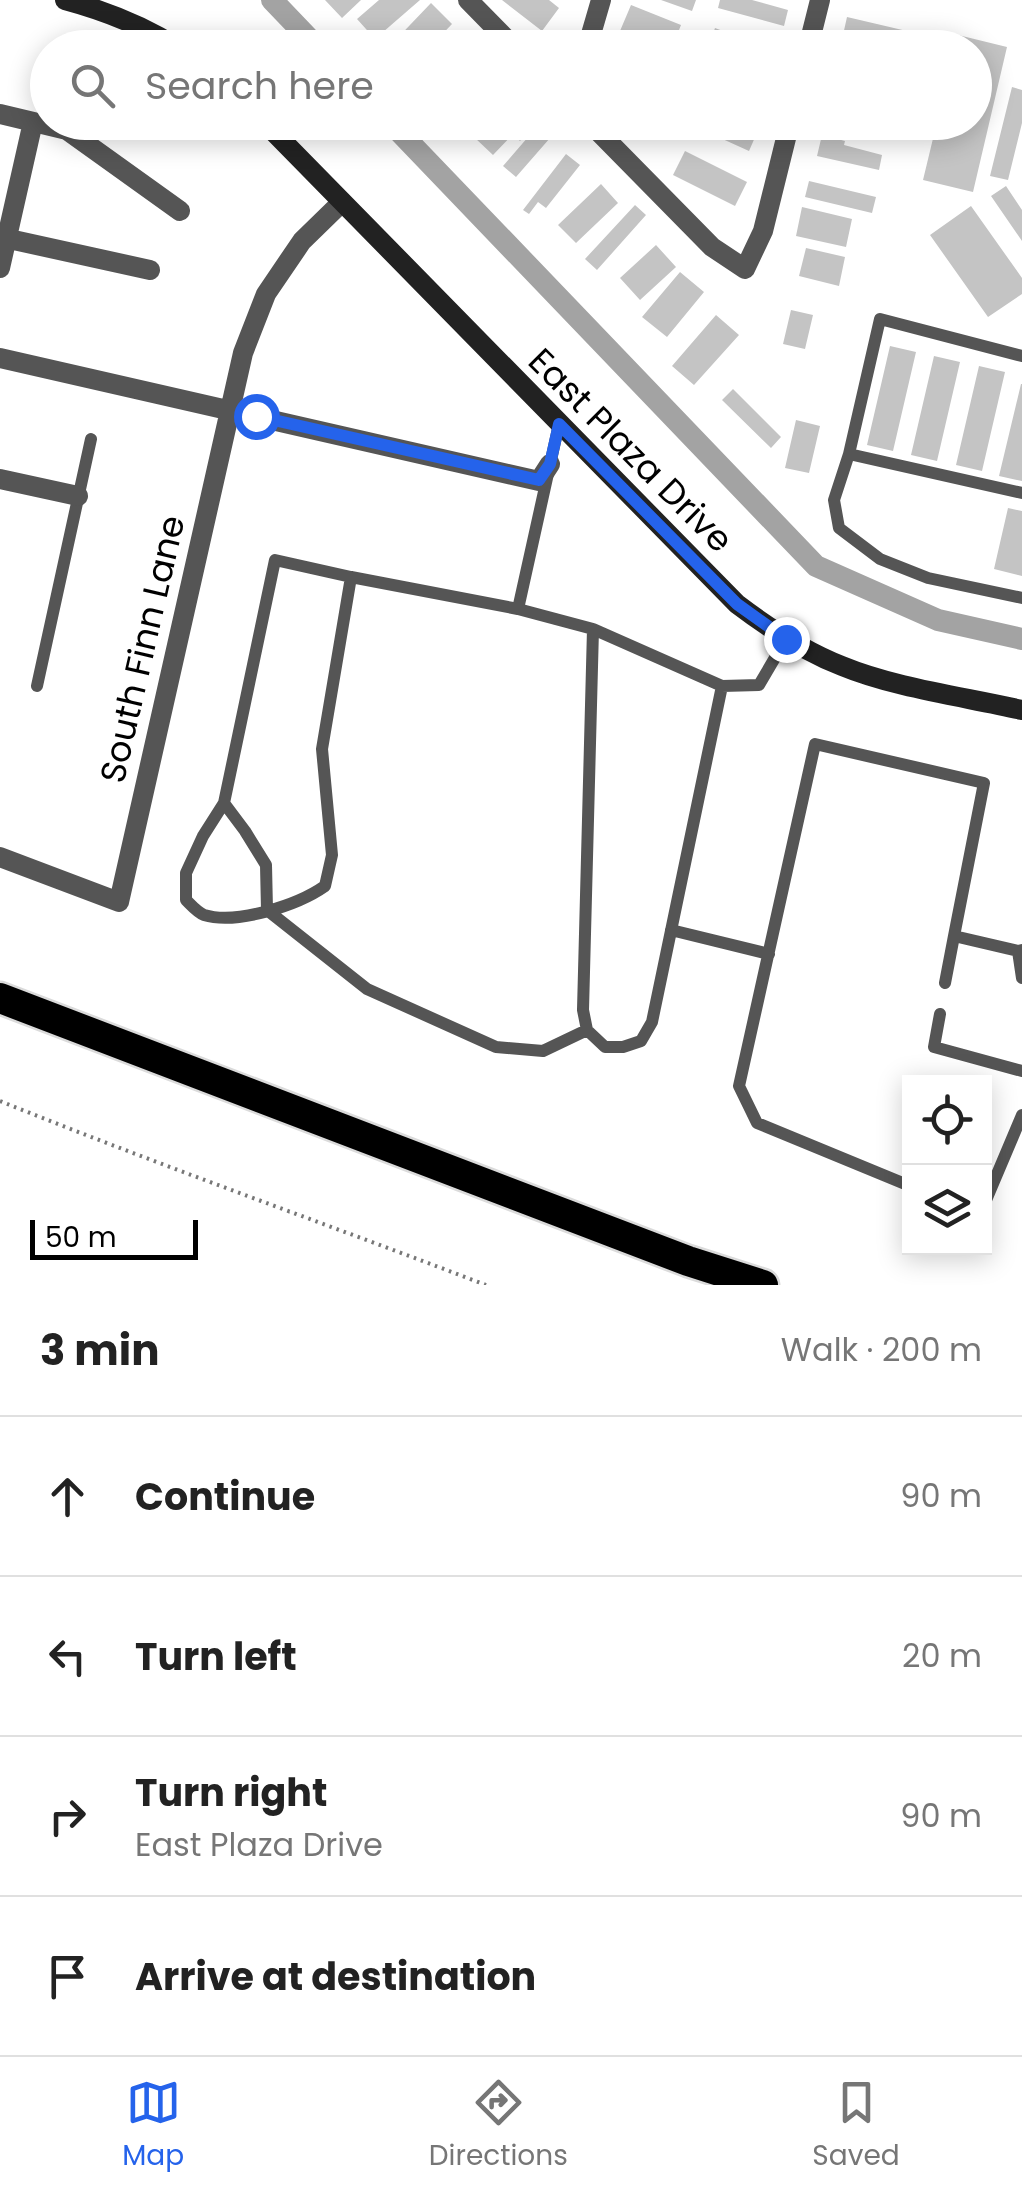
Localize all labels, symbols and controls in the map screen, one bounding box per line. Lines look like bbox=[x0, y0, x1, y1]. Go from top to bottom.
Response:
search box bbox=[30, 30, 992, 140]
icon: search bbox=[65, 58, 120, 113]
text: Search here bbox=[145, 59, 374, 112]
street label: East Plaza Drive bbox=[518, 337, 744, 563]
route start bbox=[234, 394, 280, 440]
street label: South Finn Lane bbox=[87, 510, 197, 788]
route end bbox=[764, 617, 810, 663]
map controls bbox=[902, 1075, 992, 1255]
button: locate bbox=[902, 1075, 992, 1165]
button: layers bbox=[902, 1165, 992, 1255]
scale bar bbox=[30, 1215, 198, 1260]
text: 50 m bbox=[45, 1218, 116, 1257]
text: 3 min bbox=[40, 1321, 160, 1380]
text: Walk · 200 m bbox=[781, 1327, 982, 1372]
icon: ahead bbox=[40, 1469, 95, 1524]
text: Continue bbox=[135, 1470, 315, 1523]
text: 90 m bbox=[900, 1473, 982, 1518]
icon: left bbox=[40, 1629, 95, 1684]
text: Turn left bbox=[135, 1630, 297, 1683]
text: 20 m bbox=[902, 1633, 982, 1678]
text: Turn right bbox=[135, 1766, 327, 1819]
icon: right bbox=[40, 1789, 95, 1844]
text: 90 m bbox=[900, 1793, 982, 1838]
text: East Plaza Drive bbox=[135, 1822, 383, 1867]
icon: arrive bbox=[40, 1949, 95, 2004]
text: Arrive at destination bbox=[135, 1950, 536, 2003]
tab: Map bbox=[122, 2075, 184, 2177]
tab: Directions bbox=[429, 2075, 568, 2177]
tab: Saved bbox=[812, 2075, 900, 2177]

